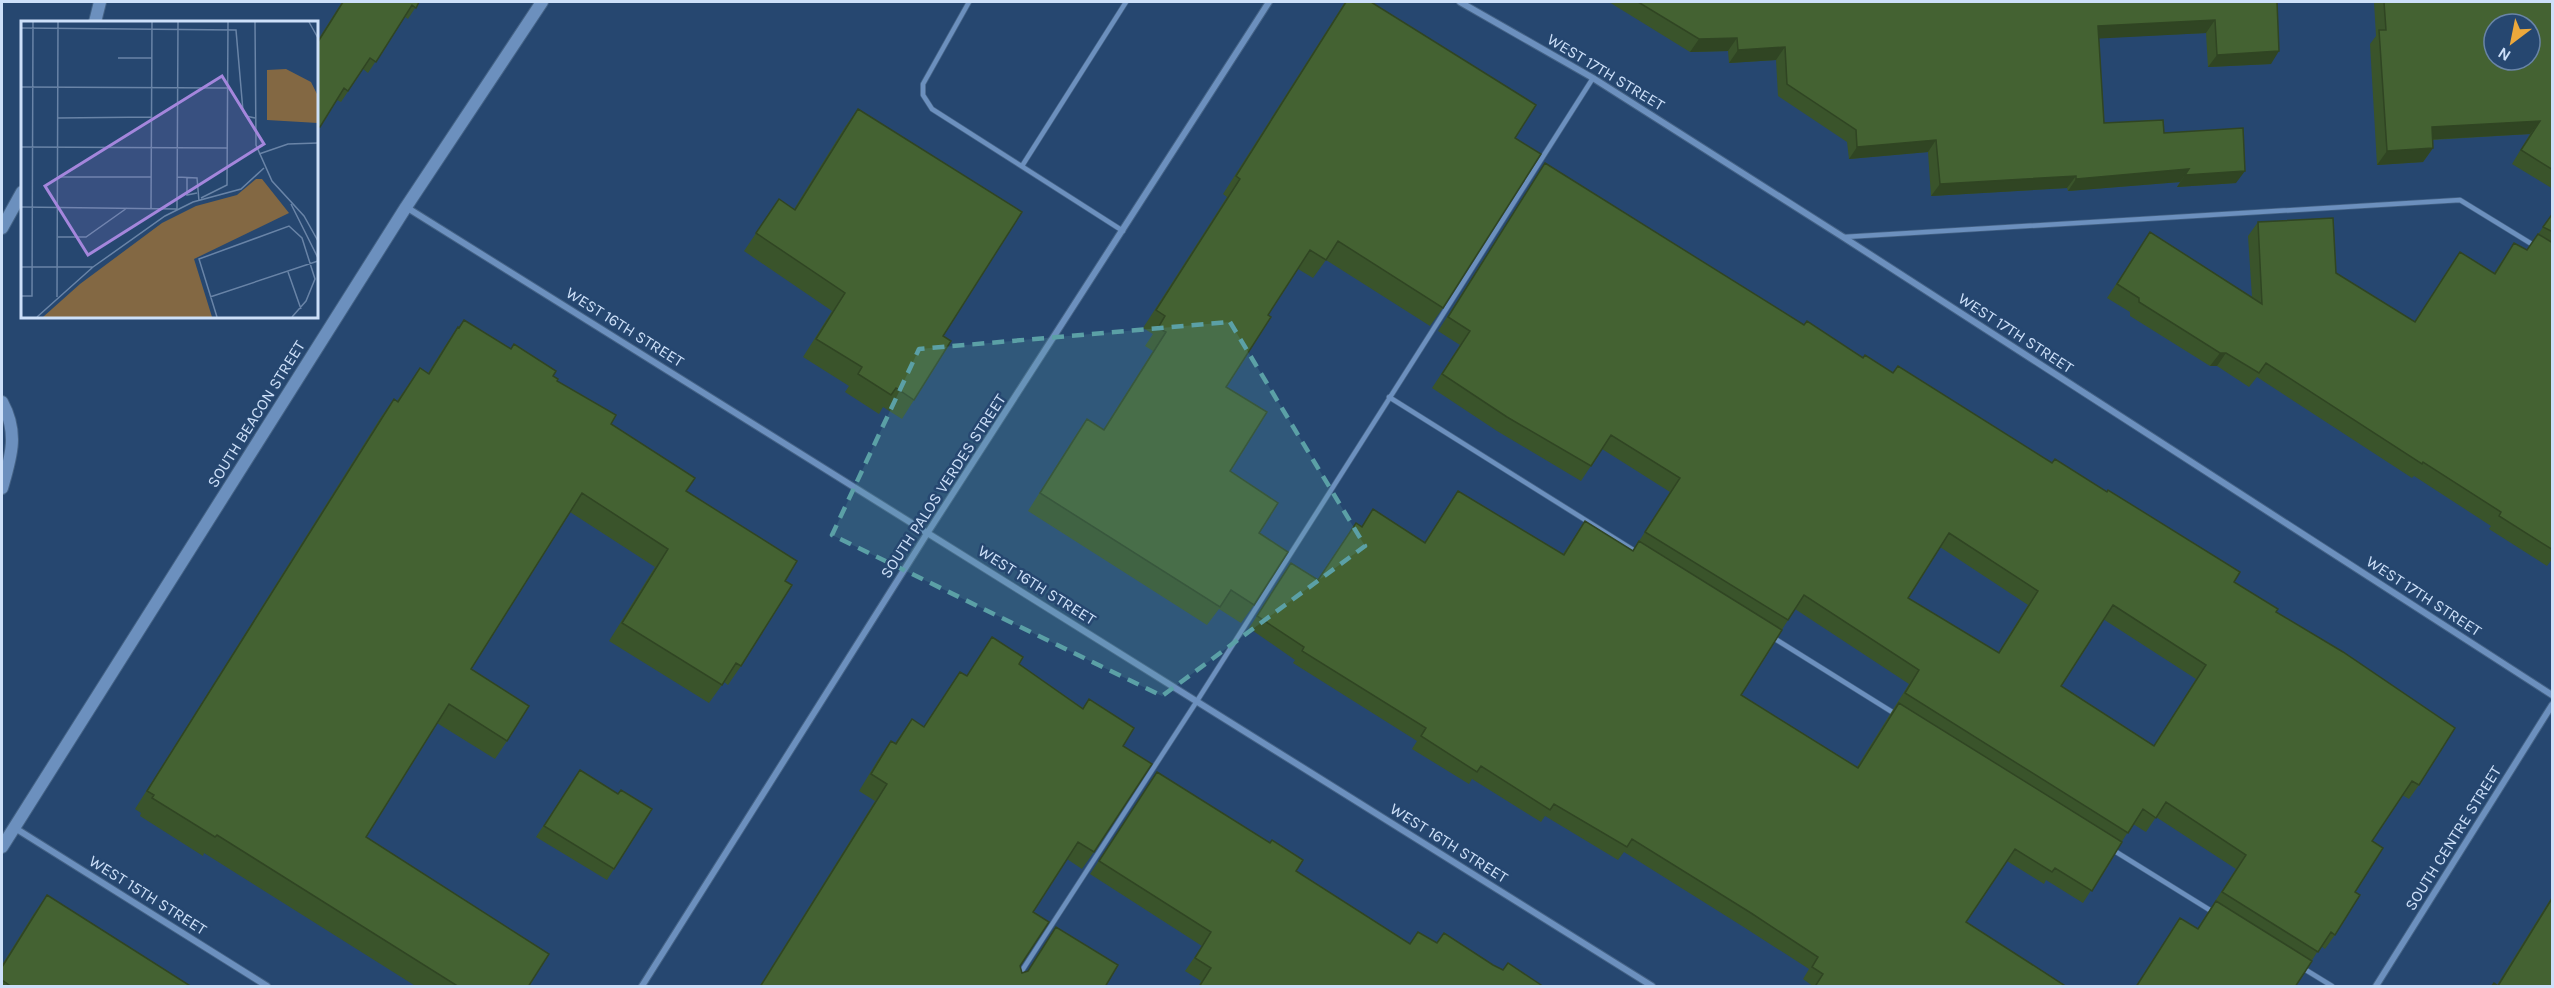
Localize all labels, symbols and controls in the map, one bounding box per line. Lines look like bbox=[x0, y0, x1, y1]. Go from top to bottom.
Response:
north arrow bbox=[2482, 12, 2542, 72]
inset map bbox=[21, 21, 318, 318]
street label: WEST 17TH STREET bbox=[1544, 29, 1668, 115]
text: N bbox=[2494, 43, 2514, 65]
street label: WEST 16TH STREET bbox=[563, 283, 687, 371]
street label: WEST 17TH STREET bbox=[1955, 289, 2077, 377]
street label: SOUTH BEACON STREET bbox=[203, 337, 309, 491]
street label: SOUTH PALOS VERDES STREET bbox=[876, 390, 1010, 582]
street label: WEST 16TH STREET bbox=[975, 541, 1099, 629]
street label: WEST 17TH STREET bbox=[2363, 552, 2485, 640]
street label: SOUTH CENTRE STREET bbox=[2401, 762, 2505, 914]
street label: WEST 16TH STREET bbox=[1387, 799, 1511, 887]
street label: WEST 15TH STREET bbox=[86, 851, 210, 939]

